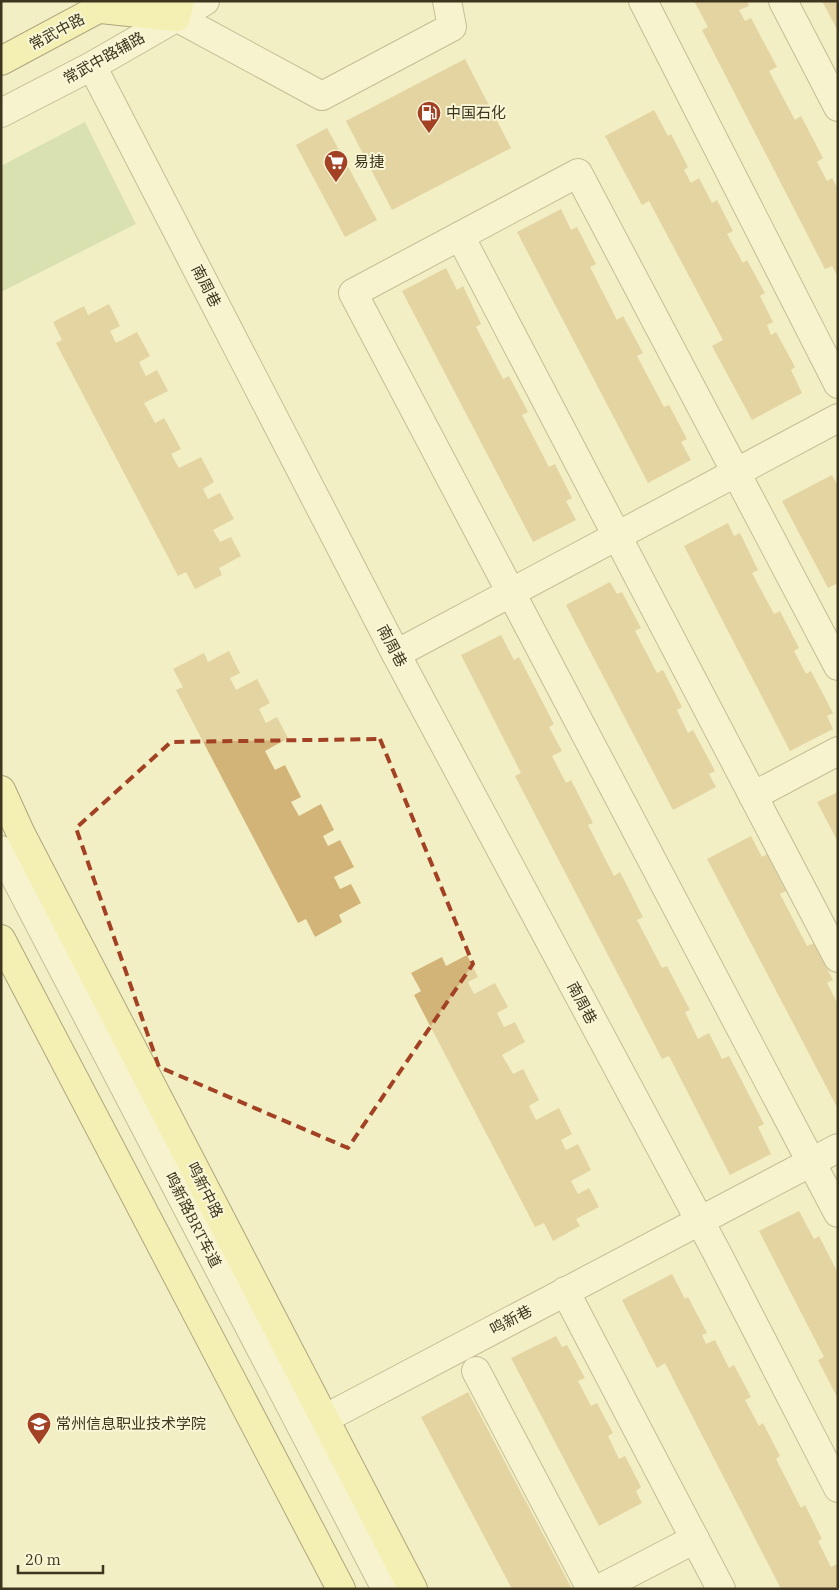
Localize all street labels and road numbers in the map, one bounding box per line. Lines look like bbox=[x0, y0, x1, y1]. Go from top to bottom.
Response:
street label: 常武中路 bbox=[26, 9, 88, 54]
street label: 常武中路辅路 bbox=[60, 27, 148, 88]
street label: 南周巷 bbox=[188, 261, 225, 310]
street label: 南周巷 bbox=[373, 621, 411, 670]
street label: 南周巷 bbox=[563, 978, 601, 1027]
street label: 鸣新中路 bbox=[183, 1159, 228, 1221]
street label: 鸣新路BRT车道 bbox=[161, 1169, 226, 1271]
street label: 鸣新巷 bbox=[486, 1301, 535, 1339]

